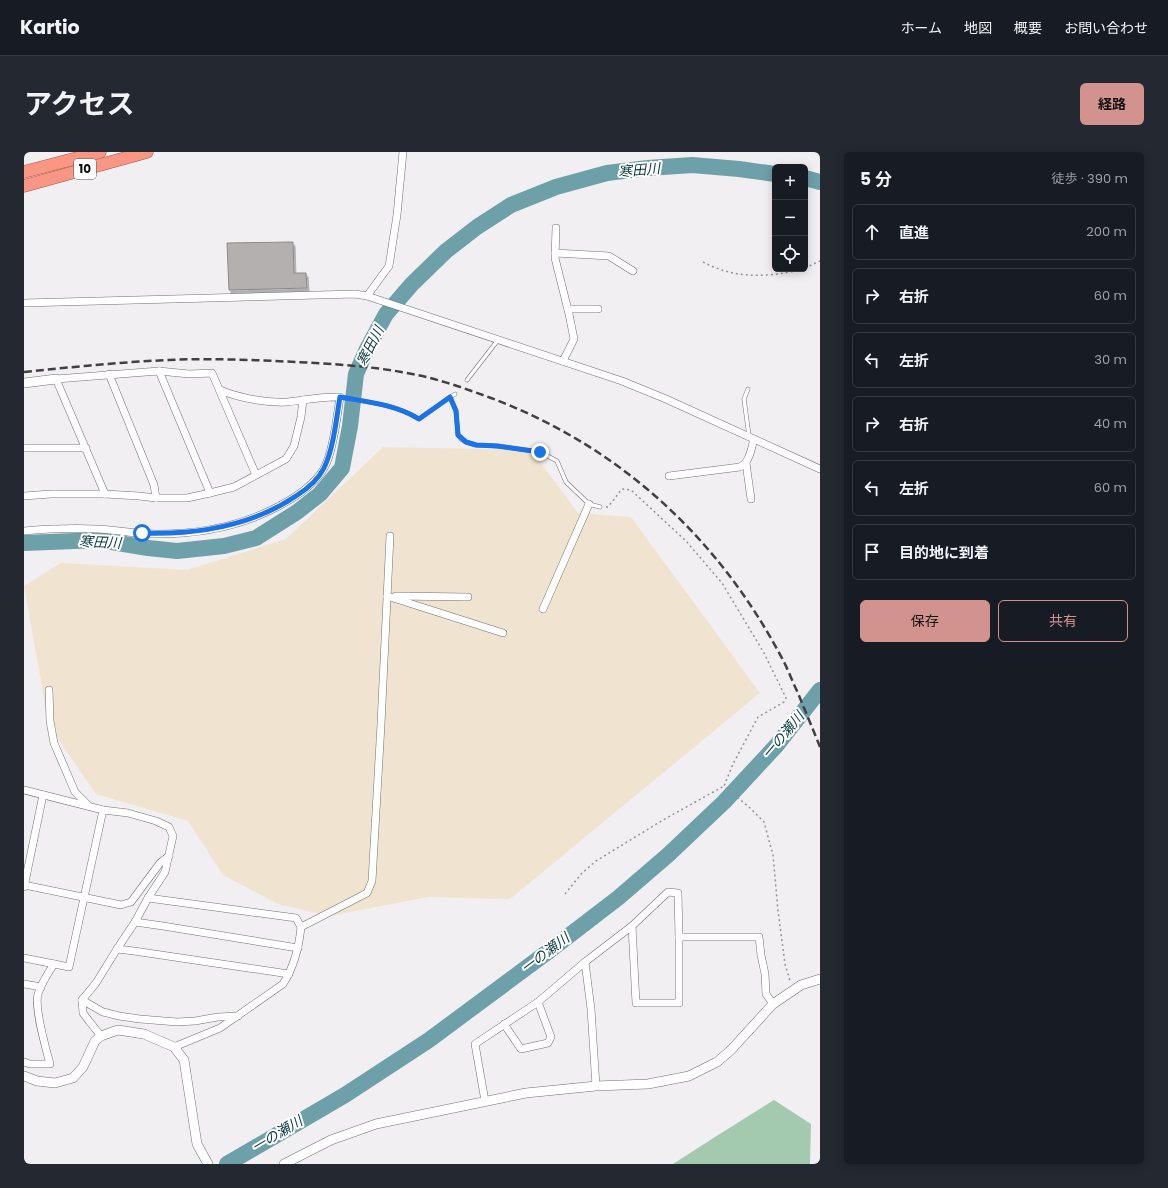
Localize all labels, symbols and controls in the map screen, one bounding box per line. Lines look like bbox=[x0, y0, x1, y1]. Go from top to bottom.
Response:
text: Kartio bbox=[20, 14, 80, 41]
text: ホーム bbox=[900, 18, 942, 38]
text: 地図 bbox=[964, 18, 992, 38]
text: 概要 bbox=[1014, 18, 1042, 38]
text: お問い合わせ bbox=[1064, 18, 1148, 38]
button: 経路 bbox=[1080, 83, 1144, 125]
text: アクセス bbox=[24, 85, 135, 124]
water label: 寒田川 bbox=[617, 158, 663, 182]
road number: 10 bbox=[74, 159, 96, 179]
map controls bbox=[772, 164, 808, 272]
button: + bbox=[772, 164, 808, 200]
text: 5 分 bbox=[860, 167, 892, 191]
text: 徒歩 · 390 m bbox=[1051, 169, 1128, 188]
button: − bbox=[772, 200, 808, 236]
icon: ahead bbox=[861, 221, 883, 243]
text: 直進 bbox=[899, 222, 929, 243]
text: 200 m bbox=[1086, 222, 1127, 241]
button: locate bbox=[772, 236, 808, 272]
icon: right bbox=[861, 285, 883, 307]
text: 右折 bbox=[899, 286, 929, 307]
text: 60 m bbox=[1094, 286, 1127, 305]
water label: 寒田川 bbox=[352, 321, 389, 369]
icon: left bbox=[861, 349, 883, 371]
text: 左折 bbox=[899, 350, 929, 371]
text: 30 m bbox=[1094, 350, 1127, 369]
icon: right bbox=[861, 413, 883, 435]
text: 右折 bbox=[899, 414, 929, 435]
text: 40 m bbox=[1094, 414, 1127, 433]
route end bbox=[531, 443, 549, 461]
icon: left bbox=[861, 477, 883, 499]
text: 左折 bbox=[899, 478, 929, 499]
text: 60 m bbox=[1094, 478, 1127, 497]
route start bbox=[133, 524, 151, 542]
water label: 寒田川 bbox=[79, 531, 123, 553]
icon: arrive bbox=[861, 541, 883, 563]
text: 目的地に到着 bbox=[899, 542, 989, 563]
button: 保存 bbox=[860, 600, 990, 642]
button: 共有 bbox=[998, 600, 1128, 642]
water label: 一の瀬川 bbox=[757, 706, 810, 763]
water label: 一の瀬川 bbox=[517, 927, 575, 978]
water label: 一の瀬川 bbox=[248, 1110, 308, 1157]

